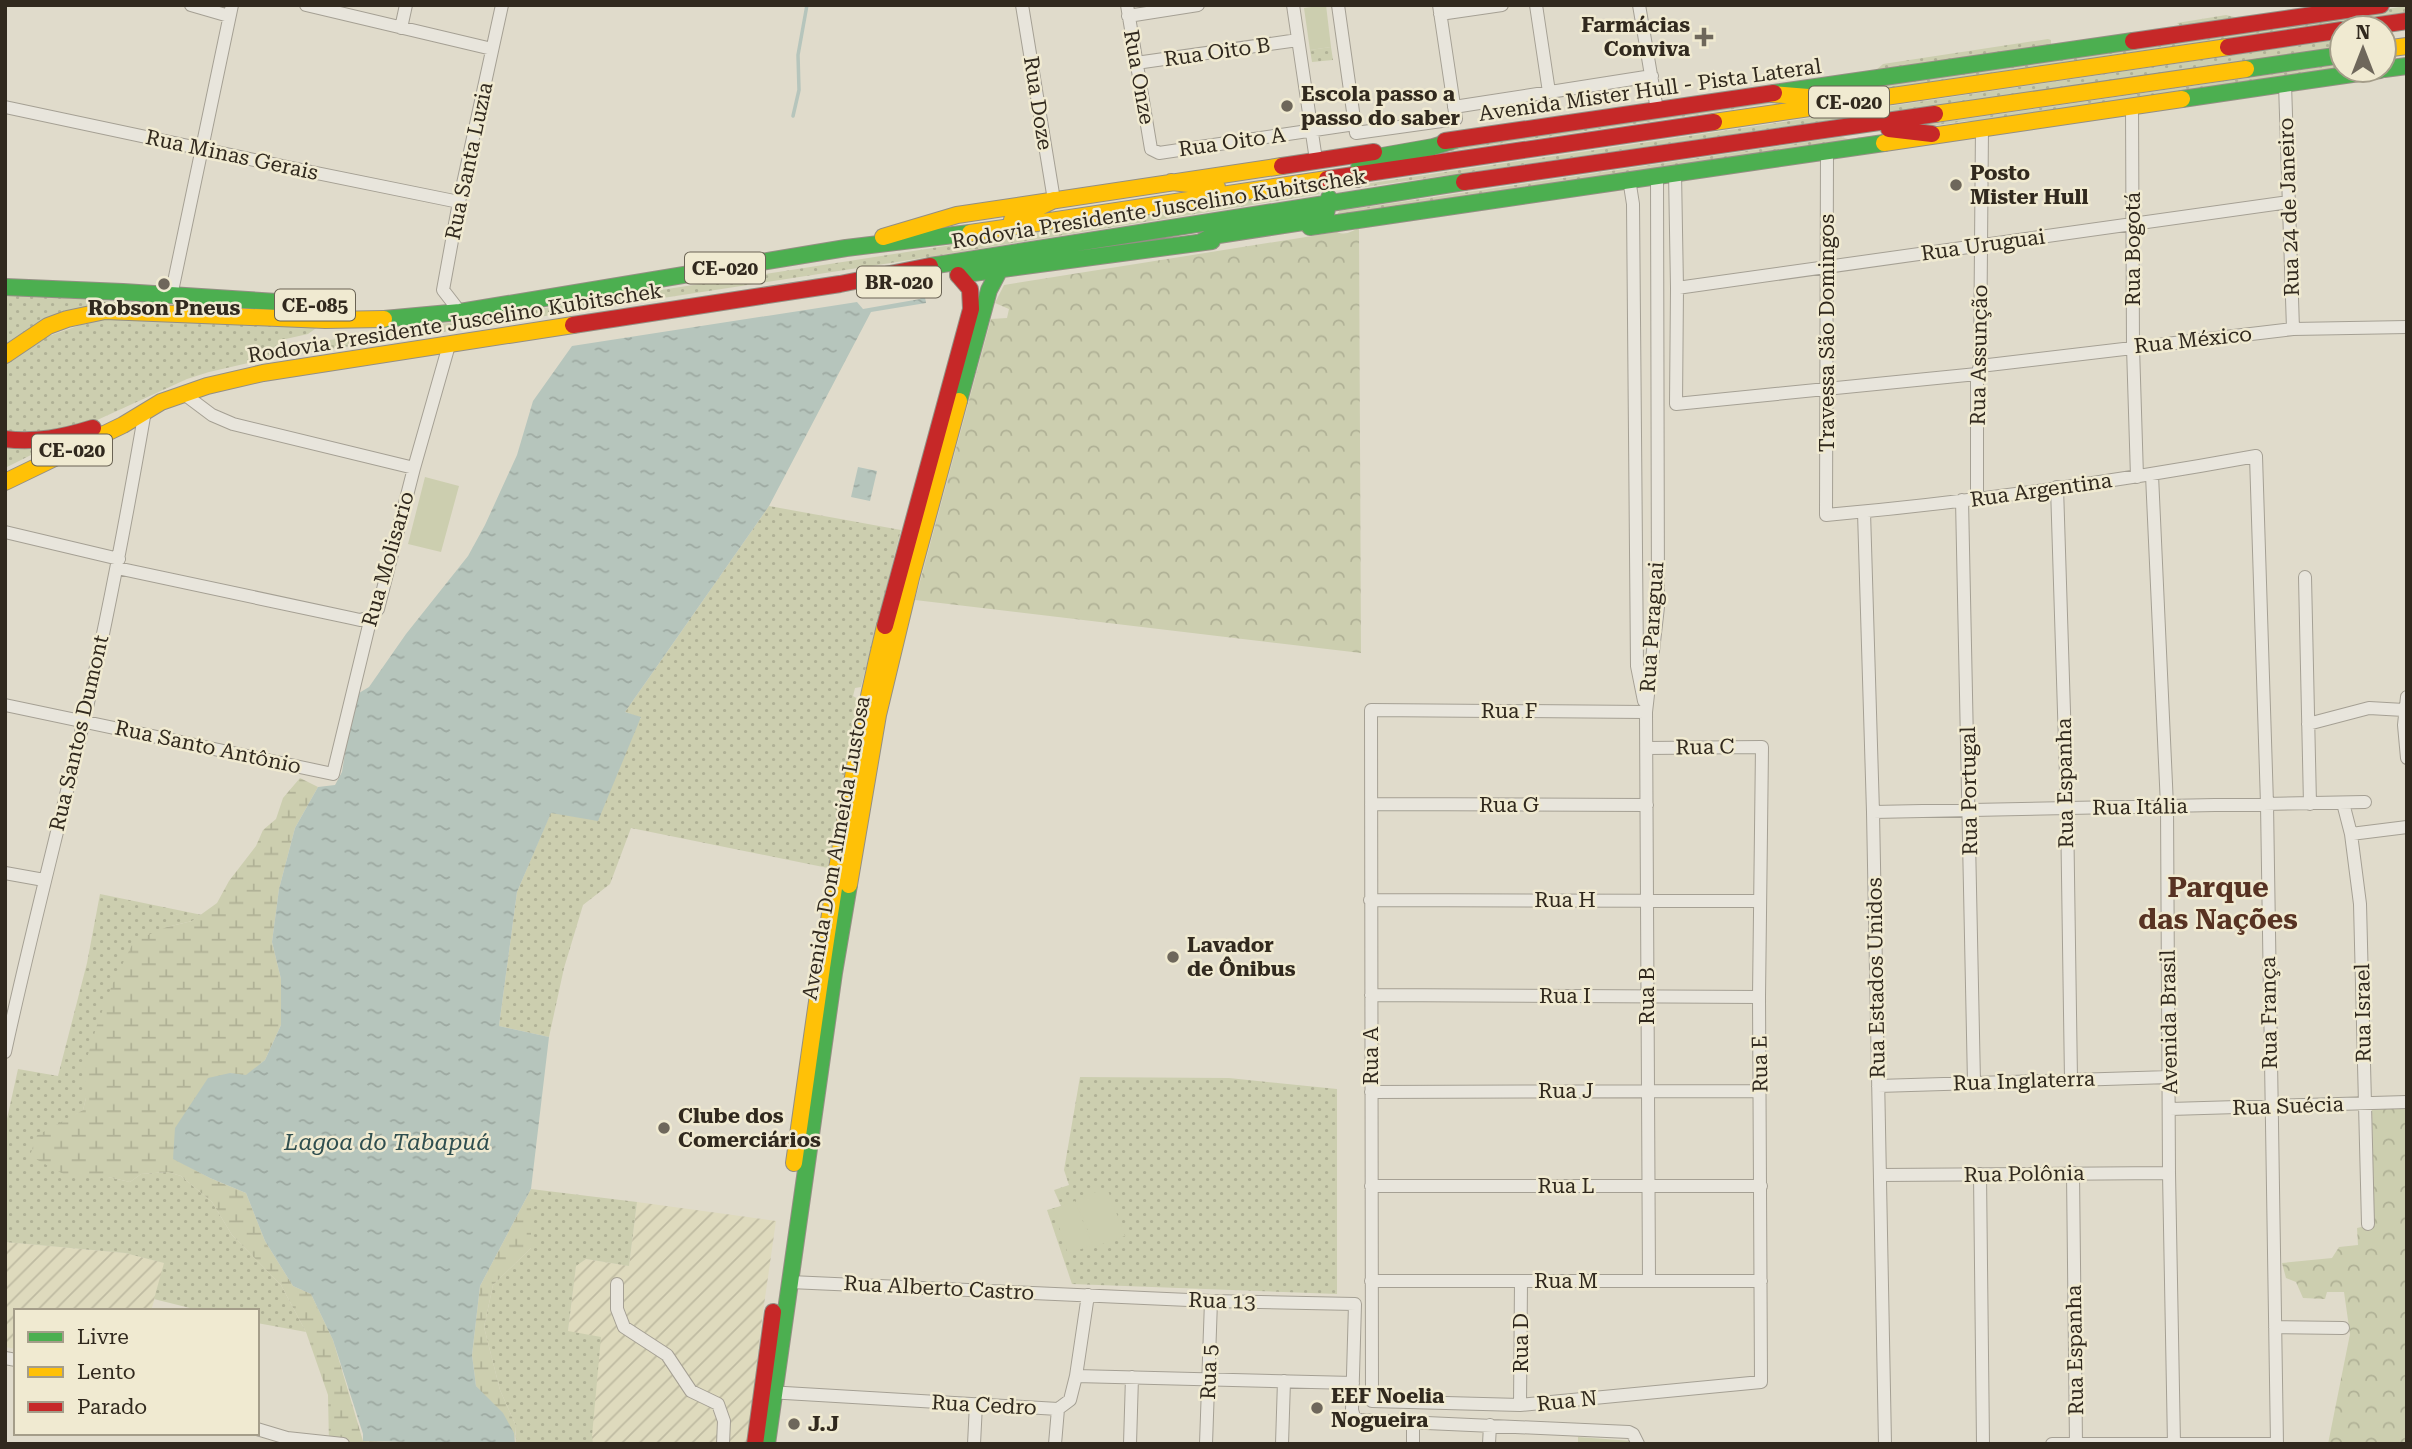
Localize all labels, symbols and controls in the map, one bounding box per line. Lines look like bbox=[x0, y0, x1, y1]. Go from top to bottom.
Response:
place label: Farmácias Conviva bbox=[1581, 13, 1691, 61]
north arrow bbox=[2328, 14, 2398, 84]
text: N bbox=[2356, 21, 2371, 44]
street label: Rua Onze bbox=[1119, 28, 1159, 126]
marker: Farmácias Conviva bbox=[1696, 29, 1712, 45]
street label: Rua Oito B bbox=[1162, 33, 1272, 71]
street label: Rua Doze bbox=[1019, 54, 1057, 152]
street label: Avenida Mister Hull - Pista Lateral bbox=[1477, 54, 1823, 126]
street label: Rua Santa Luzia bbox=[441, 79, 498, 242]
place label: Escola passo a passo do saber bbox=[1301, 82, 1460, 130]
road number: CE-020 bbox=[1809, 86, 1889, 118]
marker: Escola passo a passo do saber bbox=[1279, 98, 1295, 114]
street label: Rua 24 de Janeiro bbox=[2274, 117, 2304, 297]
street label: Rua Oito A bbox=[1177, 123, 1287, 161]
street label: Rua Minas Gerais bbox=[144, 125, 320, 185]
place label: Posto Mister Hull bbox=[1970, 161, 2088, 209]
street label: Rodovia Presidente Juscelino Kubitschek bbox=[950, 164, 1368, 254]
marker: Posto Mister Hull bbox=[1948, 177, 1964, 193]
street label: Rua Bogotá bbox=[2121, 191, 2145, 306]
street label: Travessa São Domingos bbox=[1815, 214, 1839, 452]
street label: Rua Uruguai bbox=[1919, 224, 2047, 266]
road number: CE-020 bbox=[685, 252, 765, 284]
road number: BR-020 bbox=[857, 266, 941, 298]
marker: Robson Pneus bbox=[156, 276, 172, 292]
street label: Rodovia Presidente Juscelino Kubitschek bbox=[246, 278, 664, 368]
street label: Rua Assunção bbox=[1966, 284, 1992, 426]
road number: CE-085 bbox=[275, 290, 355, 320]
place label: Robson Pneus bbox=[88, 296, 240, 320]
street label: Rua México bbox=[2133, 322, 2253, 358]
road number: CE-020 bbox=[32, 435, 112, 466]
street label: Rua Argentina bbox=[1969, 468, 2114, 512]
street label: Rua Molisario bbox=[357, 489, 419, 629]
street label: Rua Paraguai bbox=[1635, 560, 1669, 693]
street label: Rua Santos Dumont bbox=[45, 632, 113, 833]
street label: Avenida Dom Almeida Lustosa bbox=[797, 694, 875, 1002]
street label: Rua F bbox=[1481, 699, 1537, 723]
street label: Rua Santo Antônio bbox=[113, 716, 303, 778]
street label: Rua Espanha bbox=[2052, 717, 2078, 849]
street label: Rua Portugal bbox=[1956, 726, 1982, 856]
street label: Rua C bbox=[1675, 734, 1735, 760]
street label: Rua G bbox=[1479, 793, 1539, 817]
street label: Rua Itália bbox=[2092, 794, 2189, 820]
district label: Parque das Nações bbox=[2138, 871, 2298, 936]
street label: Rua Estados Unidos bbox=[1862, 877, 1890, 1079]
street label: Rua H bbox=[1534, 888, 1596, 912]
place label: Lavador de Ônibus bbox=[1187, 933, 1296, 981]
marker: Lavador de Ônibus bbox=[1165, 949, 1181, 965]
street label: Avenida Brasil bbox=[2156, 949, 2182, 1095]
street label: Rua França bbox=[2256, 956, 2282, 1070]
street label: Rua Israel bbox=[2350, 963, 2376, 1063]
street label: Rua B bbox=[1635, 967, 1659, 1025]
street label: Rua I bbox=[1539, 984, 1591, 1008]
street label: Rua A bbox=[1359, 1026, 1383, 1085]
street label: Rua E bbox=[1748, 1035, 1772, 1093]
street label: Rua Inglaterra bbox=[1952, 1066, 2096, 1095]
street label: Rua J bbox=[1538, 1079, 1594, 1103]
street label: Rua Suécia bbox=[2232, 1092, 2345, 1120]
place label: Clube dos Comerciários bbox=[678, 1104, 821, 1152]
marker: Clube dos Comerciários bbox=[656, 1120, 672, 1136]
water label: Lagoa do Tabapuá bbox=[283, 1129, 490, 1156]
street label: Rua Polônia bbox=[1963, 1161, 2085, 1187]
street label: Rua L bbox=[1538, 1174, 1594, 1198]
street label: Rua M bbox=[1534, 1269, 1598, 1293]
street label: Rua Alberto Castro bbox=[843, 1271, 1035, 1305]
street label: Rua Espanha bbox=[2062, 1284, 2088, 1416]
street label: Rua 13 bbox=[1188, 1288, 1256, 1314]
legend bbox=[14, 1309, 259, 1435]
street label: Rua D bbox=[1509, 1313, 1533, 1373]
text: Livre bbox=[77, 1325, 129, 1349]
street label: Rua 5 bbox=[1196, 1344, 1222, 1400]
text: Lento bbox=[77, 1360, 136, 1384]
place label: EEF Noelia Nogueira bbox=[1331, 1384, 1445, 1432]
street label: Rua N bbox=[1536, 1386, 1599, 1416]
street label: Rua Cedro bbox=[931, 1390, 1037, 1420]
text: Parado bbox=[77, 1395, 147, 1419]
marker: EEF Noelia Nogueira bbox=[1309, 1400, 1325, 1416]
place label: J.J bbox=[808, 1412, 840, 1436]
marker: J.J bbox=[786, 1416, 802, 1432]

